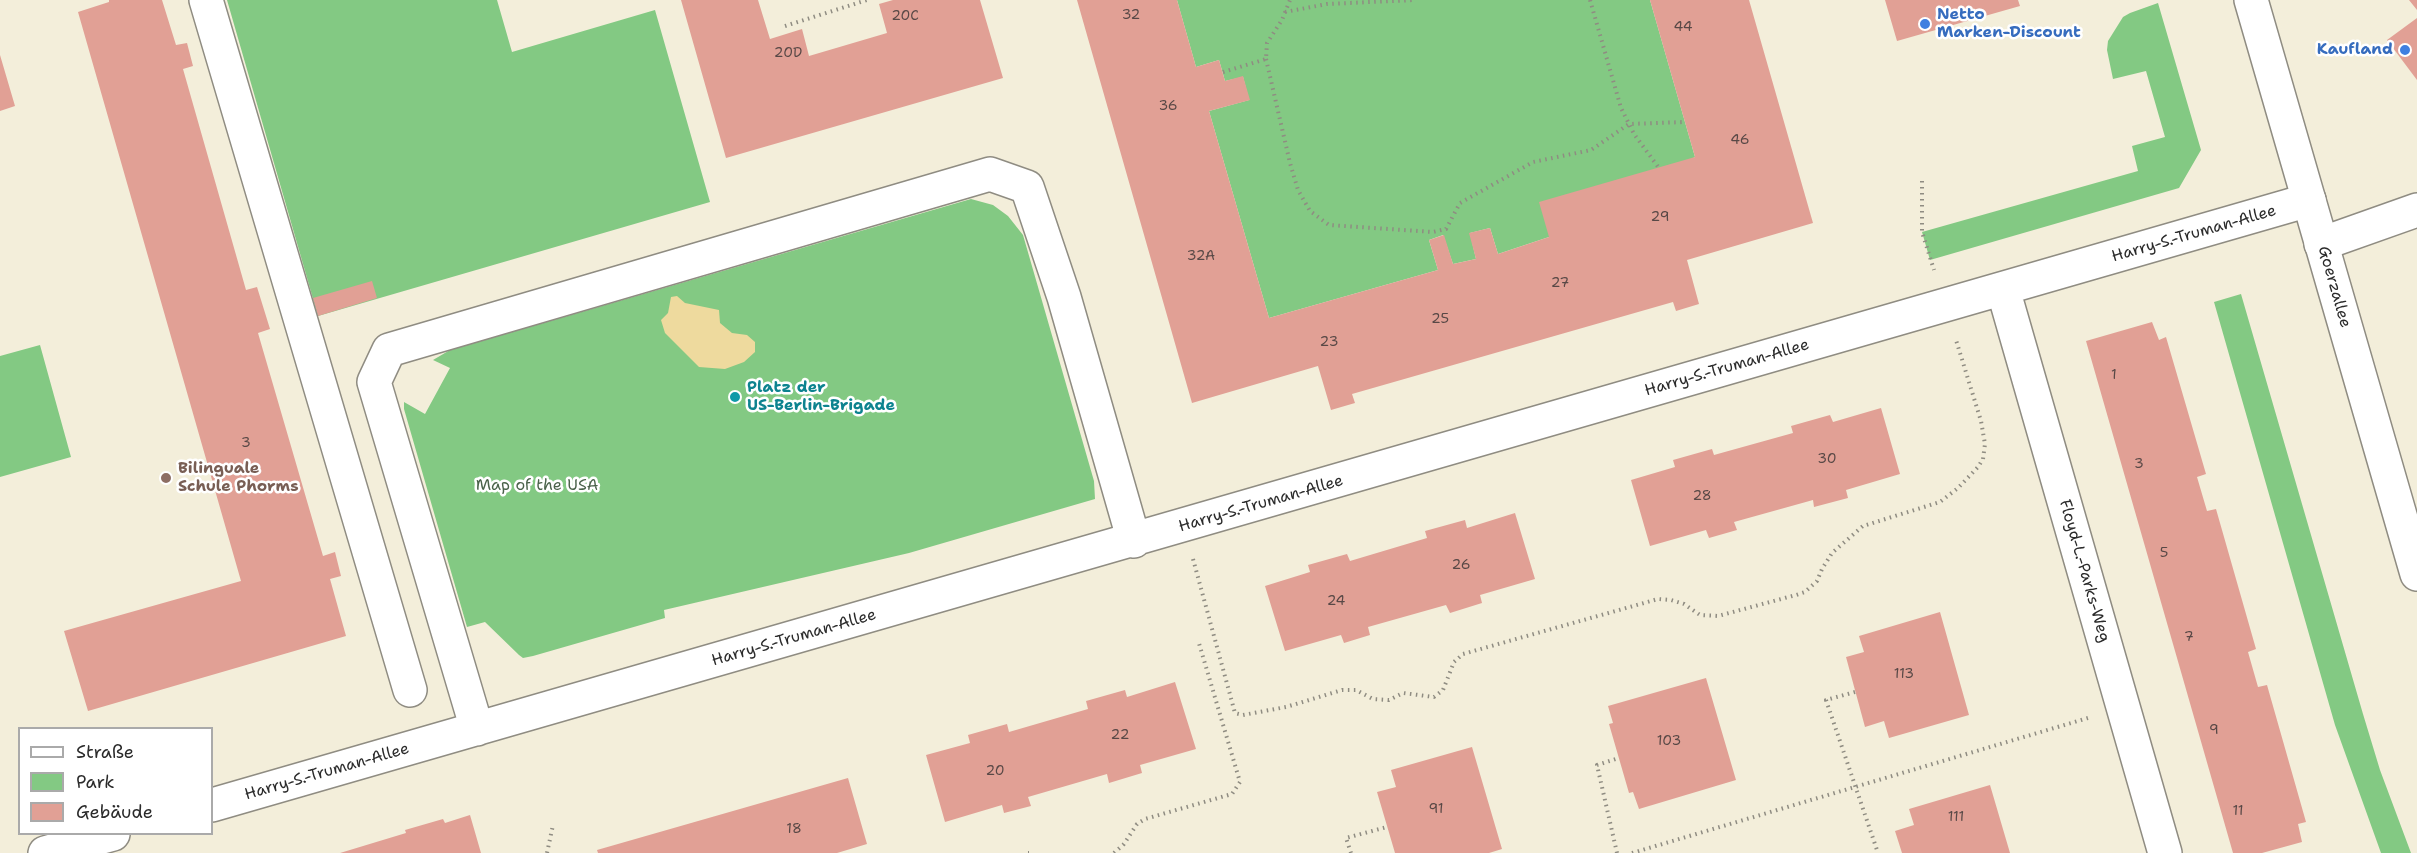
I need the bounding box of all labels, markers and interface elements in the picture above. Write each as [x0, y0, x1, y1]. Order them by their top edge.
place label: Netto Marken-Discount [1937, 5, 2081, 43]
house number: 32 [1122, 7, 1140, 23]
house number: 20C [891, 8, 919, 24]
marker: Netto Marken-Discount [1918, 17, 1932, 31]
house number: 44 [1673, 19, 1693, 35]
place label: Kaufland [2317, 40, 2393, 60]
marker: Kaufland [2398, 43, 2412, 57]
house number: 20D [774, 45, 802, 61]
house number: 36 [1158, 98, 1178, 114]
house number: 46 [1730, 132, 1750, 148]
street label: Harry-S.-Truman-Allee [2110, 201, 2278, 267]
house number: 29 [1651, 209, 1669, 225]
street label: Goerzallee [2313, 244, 2355, 330]
house number: 32A [1187, 248, 1215, 264]
house number: 27 [1551, 275, 1569, 291]
house number: 25 [1431, 311, 1449, 327]
house number: 23 [1320, 334, 1338, 350]
street label: Harry-S.-Truman-Allee [1643, 335, 1811, 401]
house number: 1 [2111, 367, 2117, 383]
place label: Platz der US-Berlin-Brigade [747, 378, 895, 416]
marker: Platz der US-Berlin-Brigade [728, 390, 742, 404]
house number: 3 [241, 435, 251, 451]
house number: 30 [1817, 451, 1837, 467]
house number: 3 [2134, 456, 2144, 472]
place label: Bilinguale Schule Phorms [178, 459, 299, 497]
marker: Bilinguale Schule Phorms [159, 471, 173, 485]
street label: Harry-S.-Truman-Allee [1177, 471, 1345, 537]
park label: Map of the USA [476, 476, 598, 496]
house number: 28 [1692, 488, 1712, 504]
street label: Floyd-L.-Parks-Weg [2054, 497, 2114, 645]
house number: 5 [2160, 545, 2168, 561]
house number: 26 [1452, 557, 1470, 573]
house number: 24 [1327, 593, 1345, 609]
street label: Harry-S.-Truman-Allee [710, 605, 878, 671]
house number: 7 [2184, 629, 2194, 645]
house number: 113 [1894, 666, 1914, 682]
house number: 9 [2209, 722, 2219, 738]
legend [18, 727, 213, 835]
house number: 22 [1111, 727, 1129, 743]
house number: 103 [1657, 733, 1681, 749]
street label: Harry-S.-Truman-Allee [243, 739, 411, 805]
text: Straße [76, 740, 134, 764]
house number: 20 [985, 763, 1005, 779]
text: Park [76, 770, 115, 794]
text: Gebäude [76, 800, 153, 824]
house number: 91 [1428, 801, 1444, 817]
house number: 11 [2232, 803, 2244, 819]
house number: 111 [1948, 809, 1964, 825]
house number: 18 [786, 821, 802, 837]

